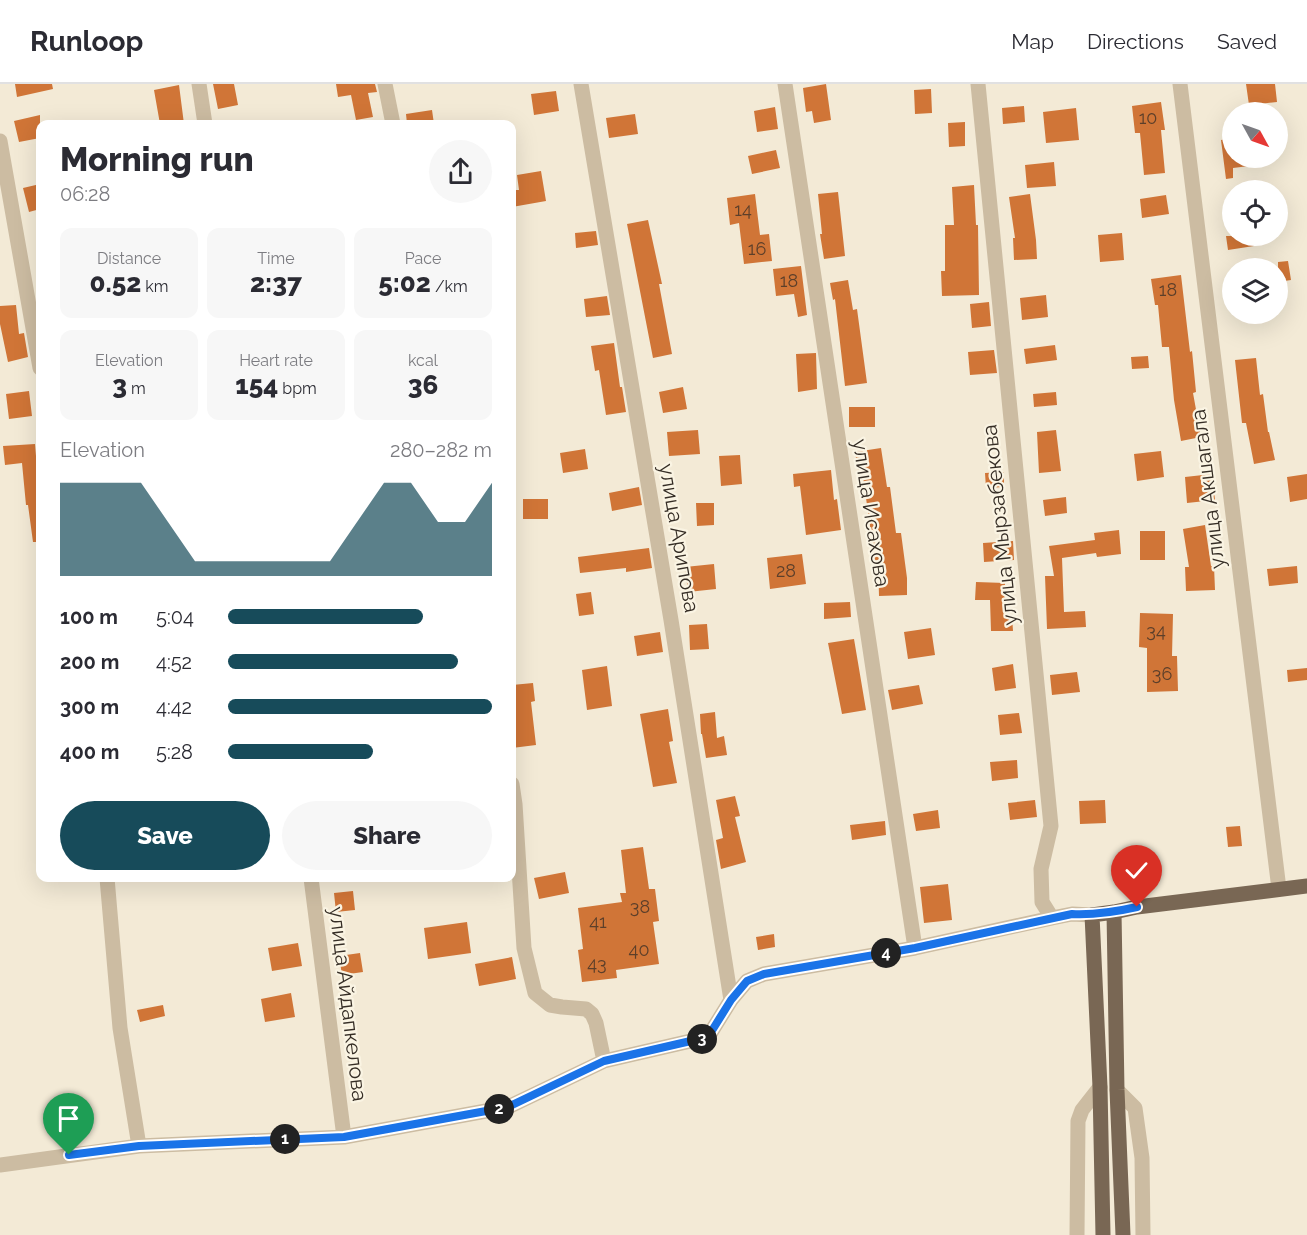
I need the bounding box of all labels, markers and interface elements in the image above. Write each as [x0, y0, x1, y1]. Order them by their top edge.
text: Runloop [30, 25, 143, 58]
text: Map [1011, 29, 1054, 54]
text: Directions [1087, 29, 1184, 54]
text: Saved [1217, 29, 1277, 54]
north arrow [1222, 102, 1288, 168]
map controls [1222, 102, 1288, 324]
house number: 10 [1139, 107, 1157, 128]
text: Morning run [60, 140, 254, 179]
button: share [429, 140, 492, 203]
button: locate [1222, 180, 1288, 246]
text: 06:28 [60, 182, 110, 206]
house number: 14 [734, 199, 752, 220]
house number: 16 [748, 238, 766, 259]
text: Distance [97, 249, 161, 268]
text: Time [257, 249, 295, 268]
text: Pace [405, 249, 441, 268]
button: layers [1222, 258, 1288, 324]
text: 0.52 [89, 268, 141, 298]
text: 2:37 [250, 268, 302, 298]
text: 5:02 [378, 268, 431, 298]
house number: 18 [780, 270, 798, 291]
text: km [141, 277, 169, 296]
text: /km [431, 277, 468, 296]
house number: 18 [1159, 279, 1177, 300]
text: Elevation [95, 351, 163, 370]
text: Heart rate [239, 351, 313, 370]
text: kcal [408, 351, 438, 370]
text: 3 [112, 370, 127, 400]
text: 154 [235, 370, 278, 400]
text: 36 [408, 370, 438, 400]
text: m [127, 379, 146, 398]
text: bpm [278, 379, 317, 398]
street label: улица Акшагала [1185, 408, 1230, 570]
street label: улица Мырзабекова [977, 423, 1022, 627]
street label: улица Исахова [847, 437, 896, 589]
text: Elevation [60, 438, 145, 462]
text: 280–282 m [390, 438, 492, 462]
street label: улица Арипова [654, 461, 705, 614]
house number: 28 [776, 560, 796, 581]
text: 100 m [60, 605, 118, 629]
text: 5:04 [156, 605, 194, 629]
house number: 34 [1146, 620, 1166, 641]
text: 200 m [60, 650, 119, 674]
text: 4:52 [156, 650, 192, 674]
house number: 36 [1152, 663, 1172, 684]
text: 300 m [60, 695, 119, 719]
text: 4:42 [156, 695, 192, 719]
text: 400 m [60, 740, 119, 764]
text: 5:28 [156, 740, 193, 764]
button: Save [60, 801, 270, 870]
button: Share [282, 801, 492, 870]
pin [1111, 845, 1162, 907]
icon: check [1120, 854, 1153, 887]
house number: 38 [630, 896, 650, 917]
street label: улица Айдапкелова [324, 905, 373, 1103]
house number: 41 [589, 911, 607, 932]
pin: 4 [871, 938, 901, 968]
house number: 40 [629, 939, 649, 960]
text: 4 [881, 943, 891, 962]
house number: 43 [587, 953, 607, 974]
pin: 3 [687, 1024, 717, 1054]
text: 3 [698, 1029, 706, 1048]
pin [43, 1093, 94, 1155]
pin: 2 [484, 1094, 514, 1124]
text: 2 [494, 1099, 504, 1118]
icon: arrive [52, 1102, 85, 1135]
pin: 1 [270, 1124, 300, 1154]
text: 1 [281, 1129, 289, 1148]

